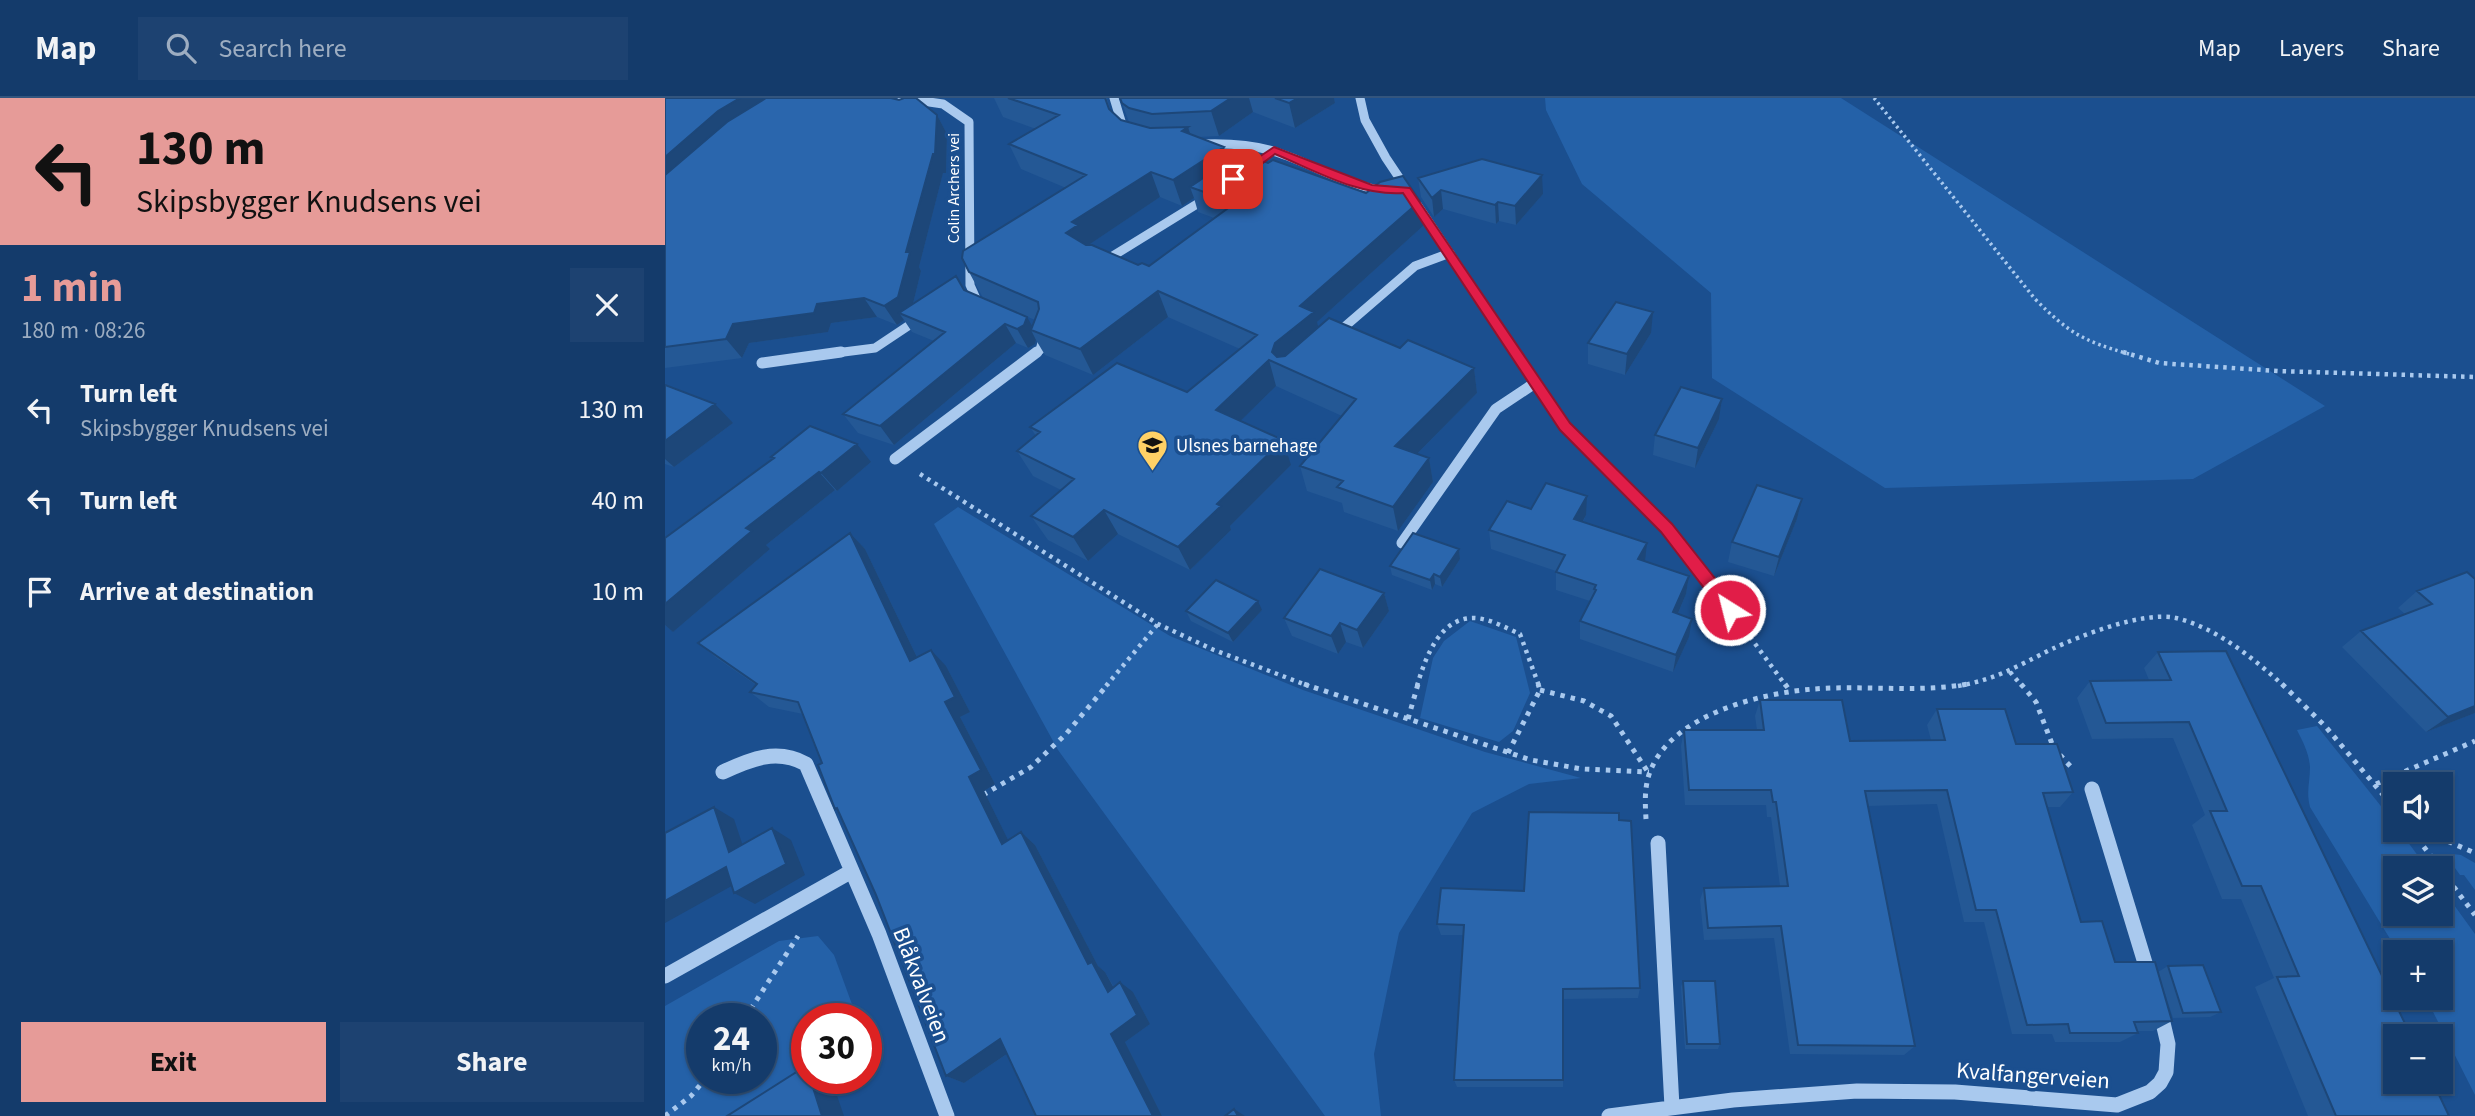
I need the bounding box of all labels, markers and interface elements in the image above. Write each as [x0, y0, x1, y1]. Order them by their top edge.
search box [138, 17, 628, 80]
text: Map [35, 25, 96, 72]
icon: search [162, 29, 200, 67]
text: Search here [218, 30, 347, 67]
text: Map [2198, 31, 2241, 66]
text: Layers [2279, 31, 2344, 66]
text: Share [2382, 31, 2440, 66]
text: 130 m [136, 114, 265, 184]
icon: left [21, 126, 112, 217]
street label: Colin Archers vei [943, 133, 965, 243]
pin [1203, 149, 1263, 209]
icon: arrive [1214, 160, 1252, 198]
text: Skipsbygger Knudsens vei [136, 179, 482, 225]
text: 1 min [21, 258, 123, 318]
button: close [570, 268, 644, 342]
text: 180 m · 08:26 [21, 314, 145, 347]
text: Turn left [80, 375, 177, 412]
icon: left [21, 391, 59, 429]
text: 130 m [578, 391, 644, 428]
text: Skipsbygger Knudsens vei [80, 412, 329, 445]
school or university icon: Ulsnes barnehage [1136, 428, 1170, 472]
place label: Ulsnes barnehage [1176, 433, 1318, 460]
icon: left [21, 482, 59, 520]
text: Turn left [80, 482, 177, 519]
text: 40 m [591, 482, 644, 519]
icon: arrive [21, 573, 59, 611]
text: Arrive at destination [80, 573, 314, 610]
text: 10 m [591, 573, 644, 610]
position arrow [1693, 573, 1767, 647]
map controls [2383, 772, 2453, 1094]
button: sound [2383, 772, 2453, 842]
button: layers [2383, 856, 2453, 926]
street label: Blåkvalveien [884, 922, 959, 1048]
button: + [2383, 940, 2453, 1010]
speed limit sign: 30 [791, 1003, 882, 1094]
text: 24 [713, 1014, 750, 1064]
button: Exit [21, 1022, 326, 1102]
button: Share [340, 1022, 644, 1102]
button: − [2383, 1024, 2453, 1094]
text: km/h [712, 1053, 751, 1078]
street label: Kvalfangerveien [1955, 1054, 2111, 1097]

